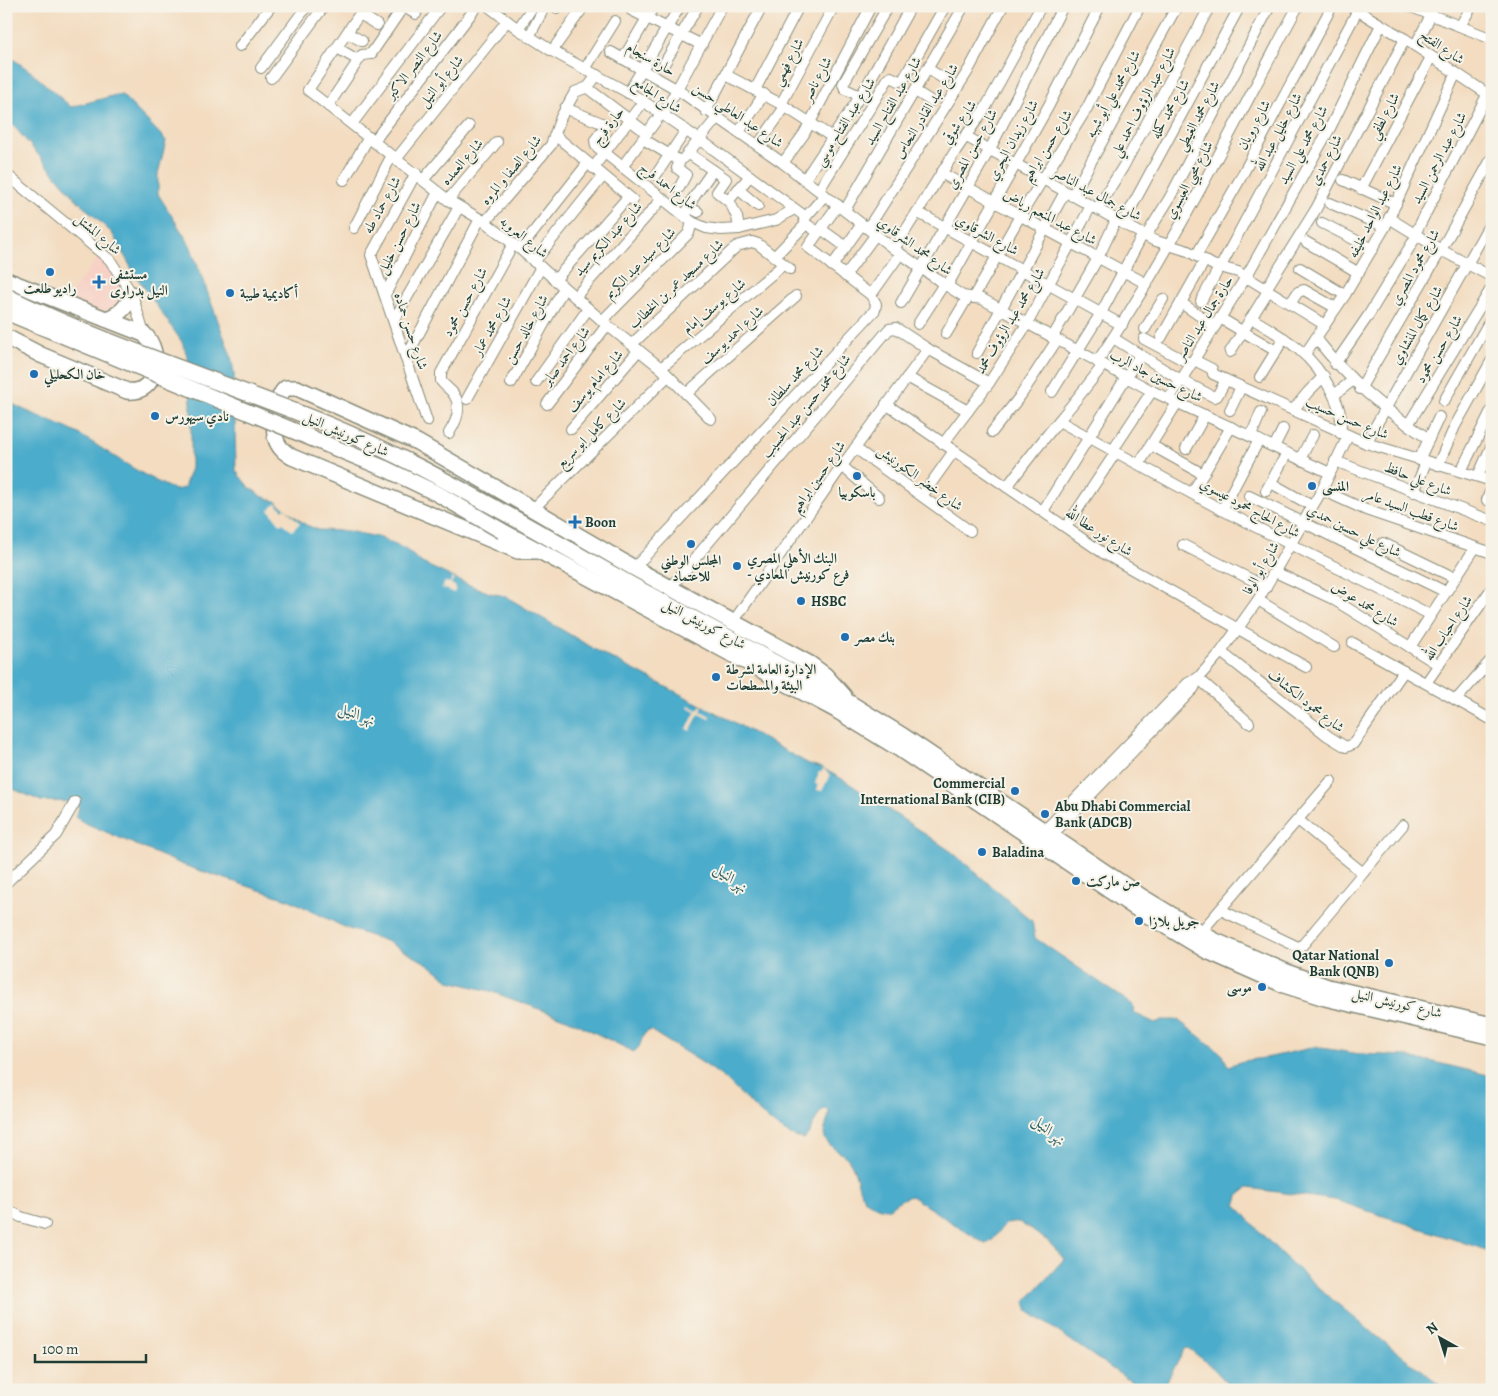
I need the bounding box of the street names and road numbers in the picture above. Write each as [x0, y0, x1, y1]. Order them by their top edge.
street label: شارع الفتح [1414, 25, 1468, 71]
street label: شارع النصر الاكبر [380, 27, 449, 106]
street label: شارع فهمي [768, 35, 811, 91]
street label: حارة سنجام [622, 37, 679, 83]
street label: شارع عبد الرؤوف احمد علي [1106, 44, 1183, 162]
street label: شارع محمد علي أبو شهبه [1080, 46, 1148, 143]
street label: شارع أبو النيل [413, 50, 469, 112]
street label: شارع ناصر [796, 53, 838, 107]
street label: شارع عبد الفتاح السيد [860, 53, 929, 150]
street label: شارع عبد القادر النحاس [889, 60, 965, 163]
street label: شارع الجامع [627, 72, 685, 121]
street label: شارع عبد الفتاح موسي [810, 74, 883, 172]
street label: شارع محمد كحله [1146, 76, 1196, 143]
street label: شارع عبد العاطي حسن [687, 78, 787, 155]
street label: شارع محمد الغيطي [1172, 78, 1227, 156]
street label: شارع خليل عبد الله [1248, 88, 1308, 176]
street label: شارع لطفي [1364, 89, 1408, 144]
street label: شارع شوقي [937, 96, 983, 149]
street label: شارع زيدان البحري [983, 96, 1045, 185]
street label: شارع رويان [1233, 97, 1277, 154]
street label: شارع محمد علي السيد [1273, 102, 1335, 189]
street label: حارة فرج [587, 103, 631, 151]
street label: شارع حسن المصري [942, 105, 1004, 194]
street label: شارع حسن ابراهيم [1017, 106, 1080, 188]
street label: شارع عبد الرحمن السيد [1407, 109, 1473, 208]
street label: شارع الصفا و المروه [476, 131, 547, 210]
street label: شارع حمدي [1305, 131, 1349, 190]
street label: شارع العمده [436, 135, 489, 191]
street label: شارع محيي العيسوي [1160, 138, 1220, 224]
street label: شارع احمد فرج [634, 158, 701, 217]
street label: شارع عبد الواحد خليفه [1343, 161, 1409, 262]
street label: شارع جمال عبد الناصر [1046, 162, 1145, 227]
street label: شارع حماد طه [358, 173, 407, 238]
street label: شارع عبد المنعم رياض [998, 184, 1100, 253]
street label: شارع حسن خليل [373, 198, 427, 279]
street label: شارع عبد الكريم سيد [569, 198, 649, 282]
street label: شارع المشتل [70, 209, 125, 261]
street label: شارع الشرقاوي [951, 210, 1022, 262]
street label: شارع العروبه [495, 212, 552, 264]
street label: شارع محمد الشرقاوي [872, 212, 957, 281]
street label: شارع سيد عبد الكريم [600, 223, 682, 305]
street label: شارع محمود المصري [1386, 226, 1446, 309]
street label: شارع مسجد عمر بن الخطاب [624, 235, 729, 335]
street label: شارع حسن محمود [438, 264, 494, 341]
street label: شارع محمد عبد الرؤوف محمد [971, 264, 1051, 379]
street label: حارة جمال عبد الناصر [1169, 272, 1238, 366]
street label: شارع يوسف إمام [678, 274, 752, 340]
street label: شارع كمال المنشاوي [1387, 282, 1449, 369]
street label: شارع حسن حماده [388, 290, 432, 373]
street label: شارع خالد حسن [499, 291, 555, 368]
street label: شارع محمد عمار [467, 293, 518, 362]
street label: شارع احمد يوسف [696, 301, 769, 370]
street label: شارع حسن محمود [1411, 311, 1469, 388]
street label: شارع احمد صابر [536, 323, 596, 392]
street label: شارع محمد سلطان [762, 342, 829, 412]
street label: شارع حسين جاد الرب [1105, 345, 1206, 409]
street label: شارع امام يوسف [562, 346, 630, 418]
street label: شارع محمد حسن عبد الحسيب [757, 350, 857, 463]
street label: شارع حسن حسيب [1302, 392, 1391, 446]
street label: شارع كامل ابو سريع [552, 394, 633, 475]
street label: شارع كورنيش النيل [299, 407, 392, 463]
street label: شارع حسين ابراهيم [786, 437, 853, 519]
street label: شارع خضر الكورنيش [872, 440, 967, 517]
street label: شارع علي حافظ [1380, 457, 1455, 503]
street label: شارع الحاج محمود عيسوي [1195, 474, 1303, 545]
street label: شارع قطب السيد عامر [1360, 484, 1461, 538]
street label: شارع علي حسين حمدي [1302, 500, 1404, 565]
street label: شارع نور عطا الله [1061, 501, 1137, 563]
street label: شارع أبو الوفا [1237, 537, 1286, 599]
street label: شارع محمد عوض [1327, 577, 1402, 633]
street label: شارع احباب الله [1417, 590, 1479, 666]
street label: شارع كورنيش النيل [658, 594, 749, 656]
street label: شارع محمود الكشاف [1262, 665, 1348, 739]
street label: شارع كورنيش النيل [1350, 983, 1444, 1025]

